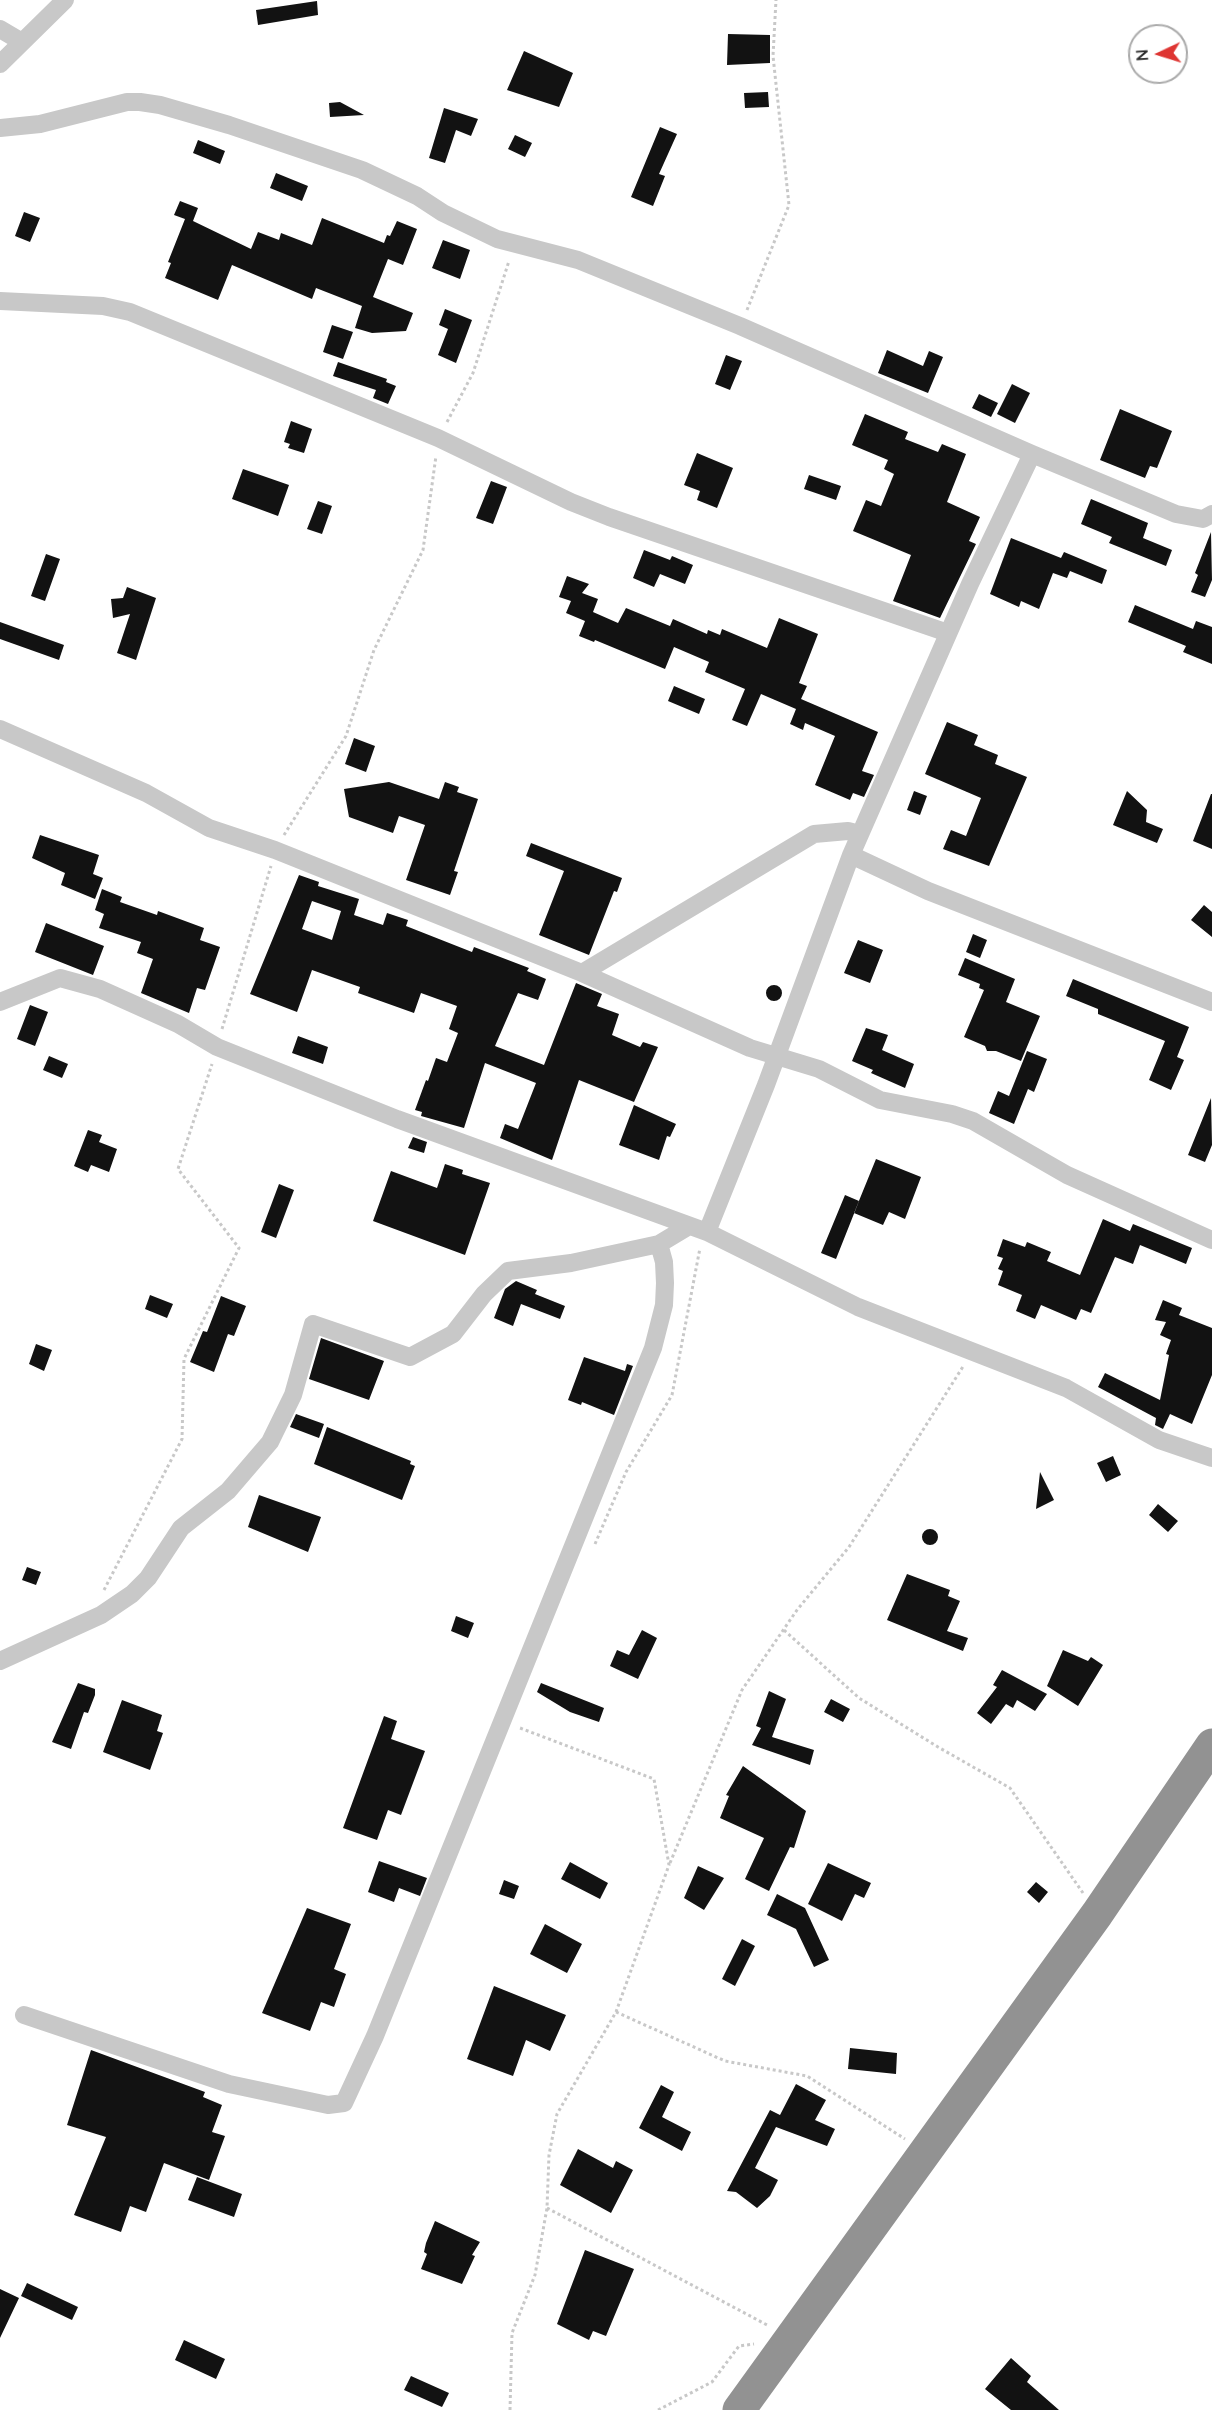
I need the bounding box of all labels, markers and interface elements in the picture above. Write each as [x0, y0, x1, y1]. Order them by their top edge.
north arrow [1128, 24, 1188, 84]
text: N [1132, 49, 1152, 62]

